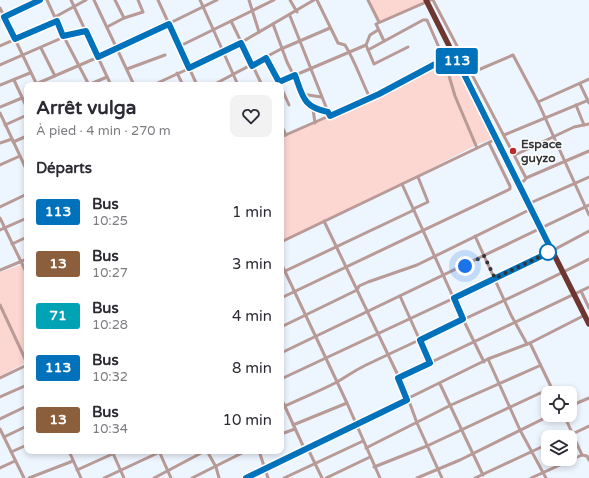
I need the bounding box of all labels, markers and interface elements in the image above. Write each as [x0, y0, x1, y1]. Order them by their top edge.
line badge: 113 [434, 48, 480, 74]
text: 113 [444, 52, 470, 69]
button: heart [230, 95, 272, 137]
text: Arrêt vulga [36, 97, 136, 119]
text: À pied · 4 min · 270 m [36, 123, 171, 139]
place label: Espace guyzo [521, 137, 562, 166]
marker: Espace guyzo [508, 146, 518, 156]
text: Départs [36, 159, 92, 177]
text: Bus [92, 195, 119, 213]
text: 113 [45, 203, 71, 220]
text: 1 min [232, 203, 272, 221]
text: 10:25 [92, 213, 128, 229]
unlabelled marker [539, 243, 557, 261]
text: Bus [92, 247, 119, 265]
text: 13 [49, 255, 67, 272]
text: 3 min [232, 255, 272, 273]
your location [455, 256, 475, 276]
text: 10:27 [92, 265, 128, 281]
text: Bus [92, 299, 119, 317]
text: 71 [49, 307, 67, 324]
text: 4 min [232, 307, 272, 325]
text: 10:28 [92, 317, 128, 333]
text: Bus [92, 351, 119, 369]
text: 113 [45, 359, 71, 376]
text: 8 min [232, 359, 272, 377]
text: 10:32 [92, 369, 128, 385]
map controls [541, 386, 577, 466]
button: locate [541, 386, 577, 422]
text: Bus [92, 403, 119, 421]
text: 13 [49, 411, 67, 428]
text: 10 min [223, 411, 272, 429]
text: 10:34 [92, 421, 128, 437]
button: layers [541, 430, 577, 466]

